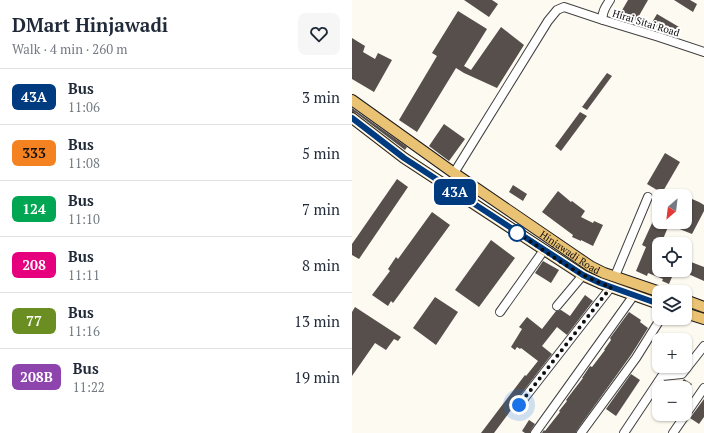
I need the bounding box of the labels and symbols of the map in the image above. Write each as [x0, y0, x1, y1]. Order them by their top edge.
street label: Hirai Sitai Road [611, 7, 682, 40]
line badge: 43A [432, 179, 478, 205]
north arrow [652, 189, 692, 229]
unlabelled marker [508, 224, 526, 242]
street label: Hinjawadi Road [538, 227, 603, 277]
your location [509, 395, 529, 415]

